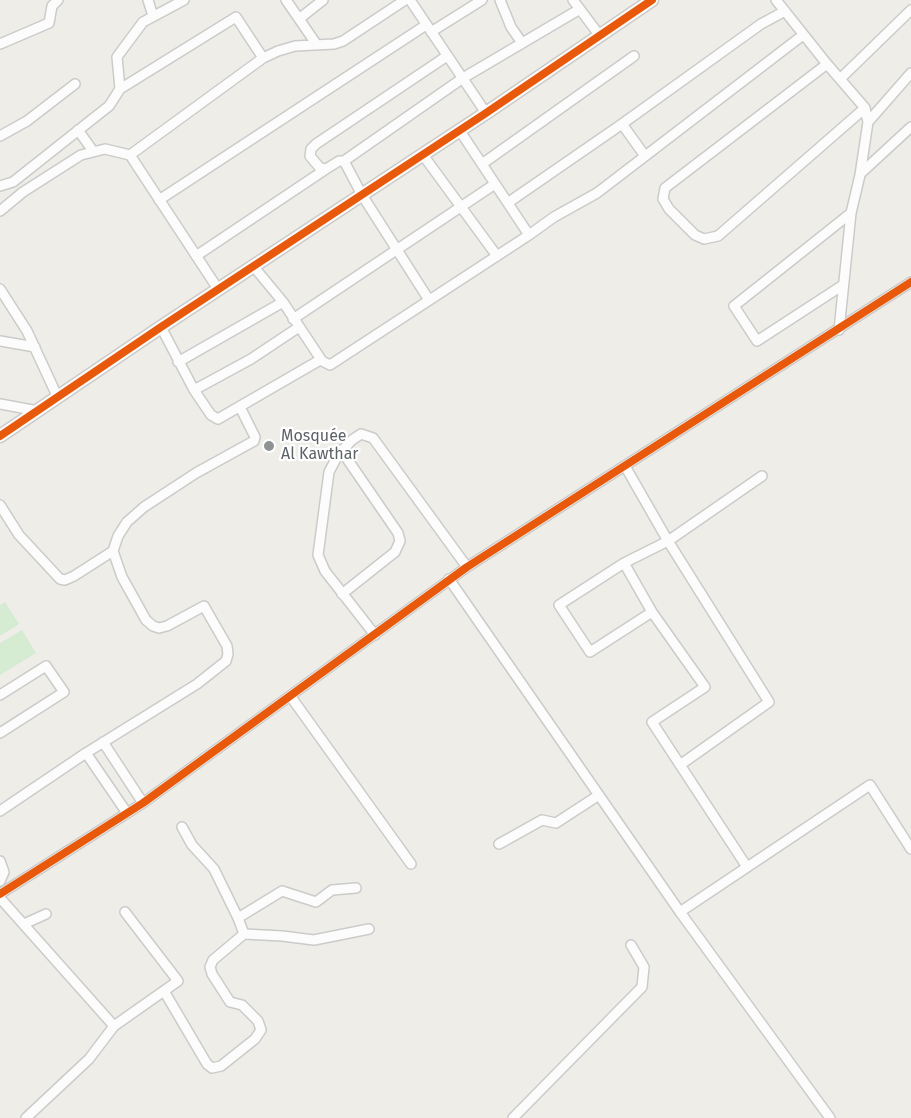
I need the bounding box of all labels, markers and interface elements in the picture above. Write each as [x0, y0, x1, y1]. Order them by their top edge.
place label: Mosquée Al Kawthar [281, 427, 359, 465]
marker: Mosquée Al Kawthar [262, 439, 276, 453]

